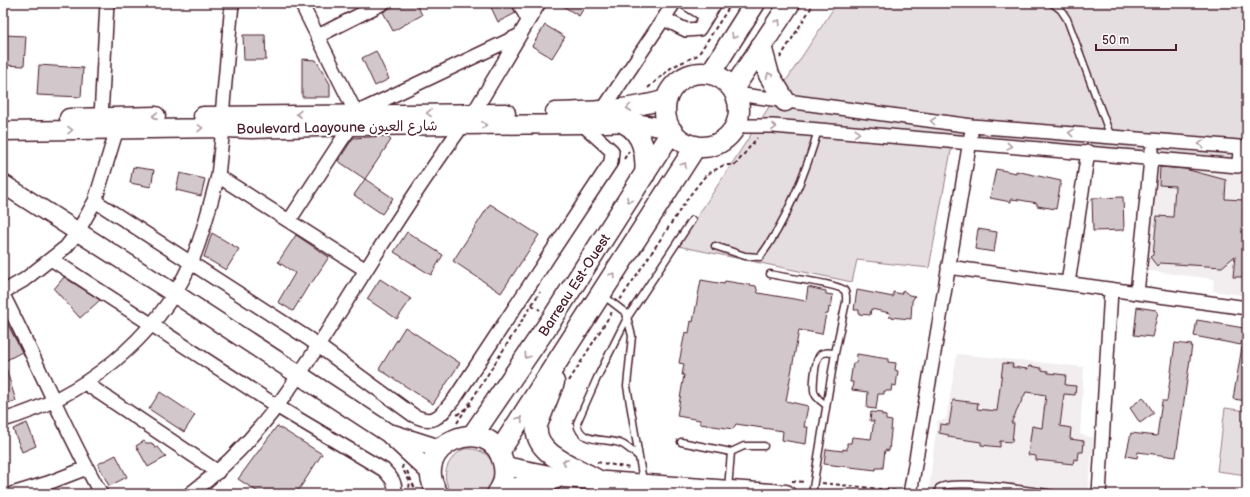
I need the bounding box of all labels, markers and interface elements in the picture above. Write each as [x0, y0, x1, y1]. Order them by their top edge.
one-way arrow [773, 19, 780, 26]
scale bar [1096, 26, 1176, 52]
one-way arrow [731, 32, 738, 39]
text: 50 m [1102, 33, 1129, 48]
one-way arrow [766, 72, 774, 79]
one-way arrow [626, 103, 632, 112]
one-way arrow [426, 109, 432, 117]
one-way arrow [296, 110, 302, 118]
one-way arrow [152, 112, 158, 120]
one-way arrow [930, 116, 936, 125]
street label: Boulevard Laayoune شارع العيون [236, 117, 438, 139]
one-way arrow [481, 121, 487, 129]
one-way arrow [771, 122, 777, 131]
one-way arrow [197, 124, 203, 132]
one-way arrow [67, 126, 73, 134]
one-way arrow [854, 129, 860, 138]
one-way arrow [1068, 129, 1074, 138]
one-way arrow [1198, 139, 1204, 148]
one-way arrow [1006, 141, 1012, 150]
one-way arrow [679, 162, 686, 169]
one-way arrow [626, 196, 634, 203]
street label: Barreau Est-Ouest [535, 230, 614, 340]
one-way arrow [608, 272, 616, 279]
one-way arrow [525, 351, 532, 358]
one-way arrow [515, 416, 523, 423]
one-way arrow [562, 460, 570, 467]

